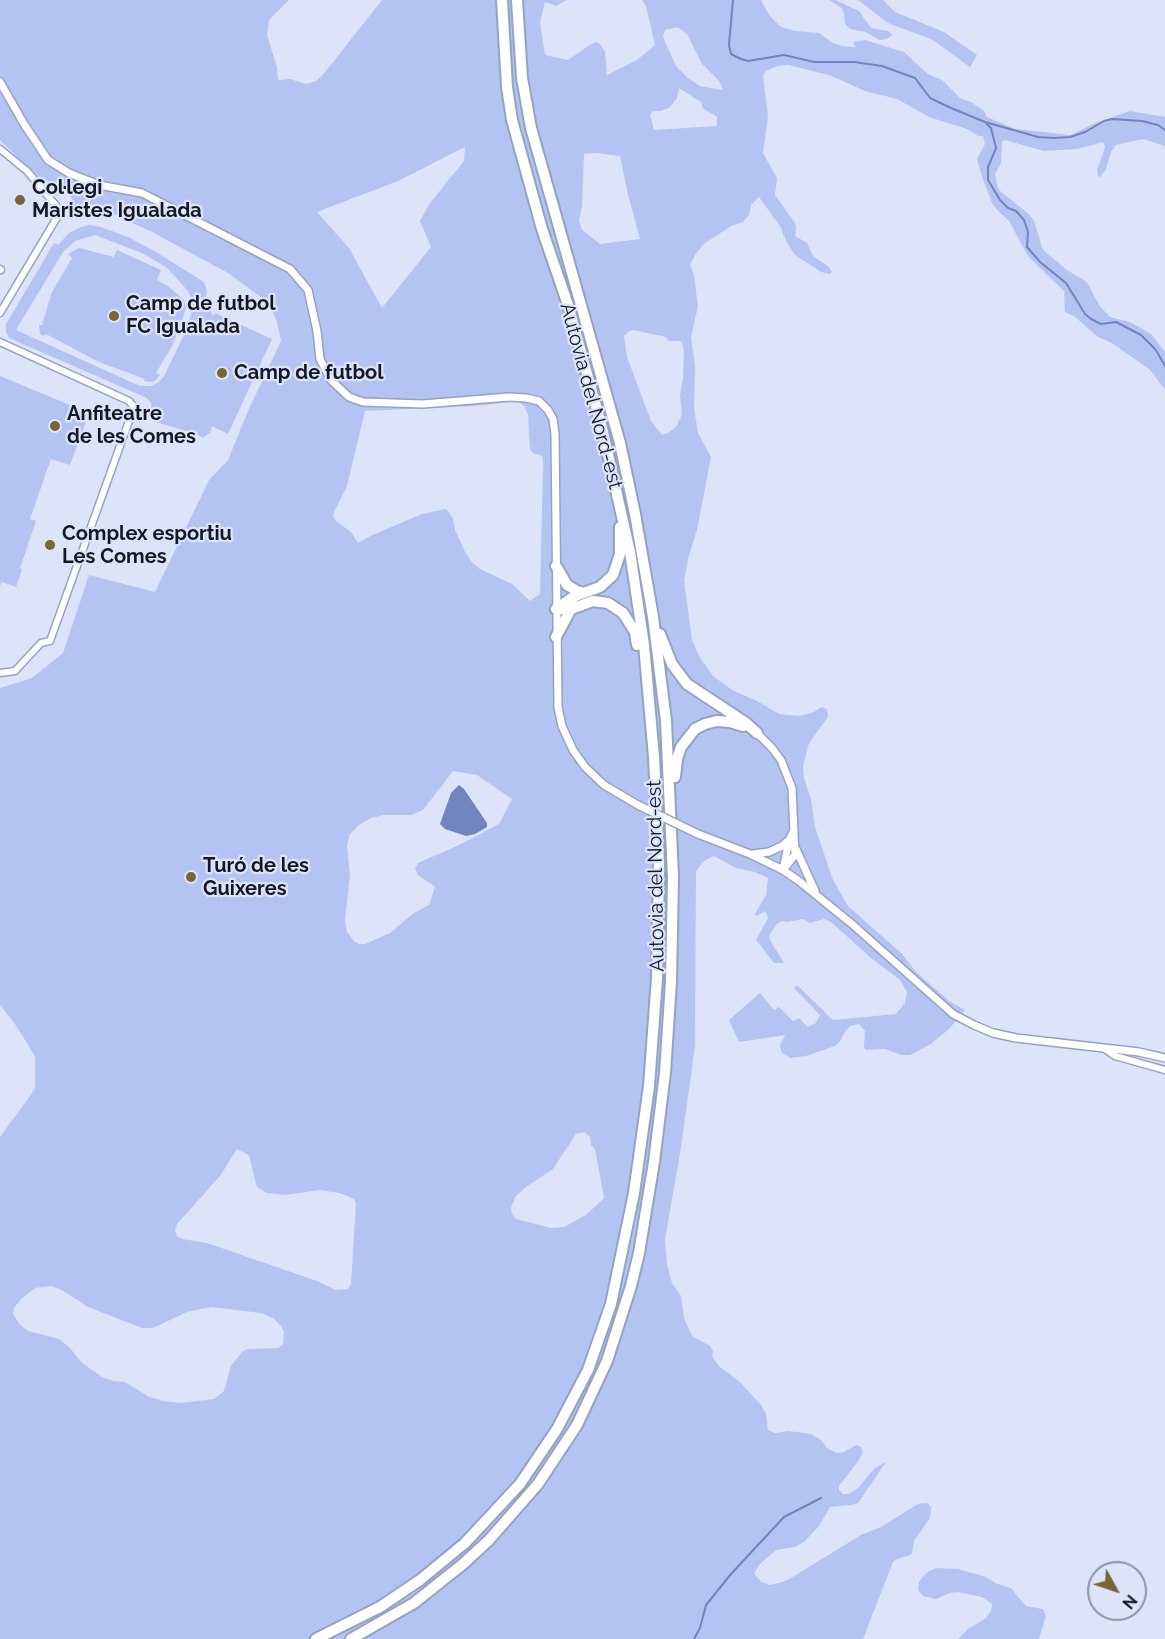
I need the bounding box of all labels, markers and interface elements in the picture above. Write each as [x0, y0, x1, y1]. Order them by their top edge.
place label: Col·legi Maristes Igualada [32, 176, 202, 223]
marker: Col·legi Maristes Igualada [13, 193, 27, 207]
place label: Camp de futbol FC Igualada [126, 292, 276, 339]
street label: Autovia del Nord-est [555, 300, 627, 492]
marker: Camp de futbol FC Igualada [107, 309, 121, 323]
place label: Camp de futbol [234, 361, 384, 385]
marker: Camp de futbol [215, 366, 229, 380]
place label: Anfiteatre de les Comes [67, 402, 196, 449]
marker: Anfiteatre de les Comes [48, 419, 62, 433]
place label: Complex esportiu Les Comes [62, 522, 232, 569]
marker: Complex esportiu Les Comes [43, 538, 57, 552]
street label: Autovia del Nord-est [642, 780, 670, 972]
place label: Turó de les Guixeres [203, 854, 309, 901]
marker: Turó de les Guixeres [184, 870, 198, 884]
north arrow [1087, 1561, 1147, 1621]
text: N [1118, 1591, 1141, 1612]

